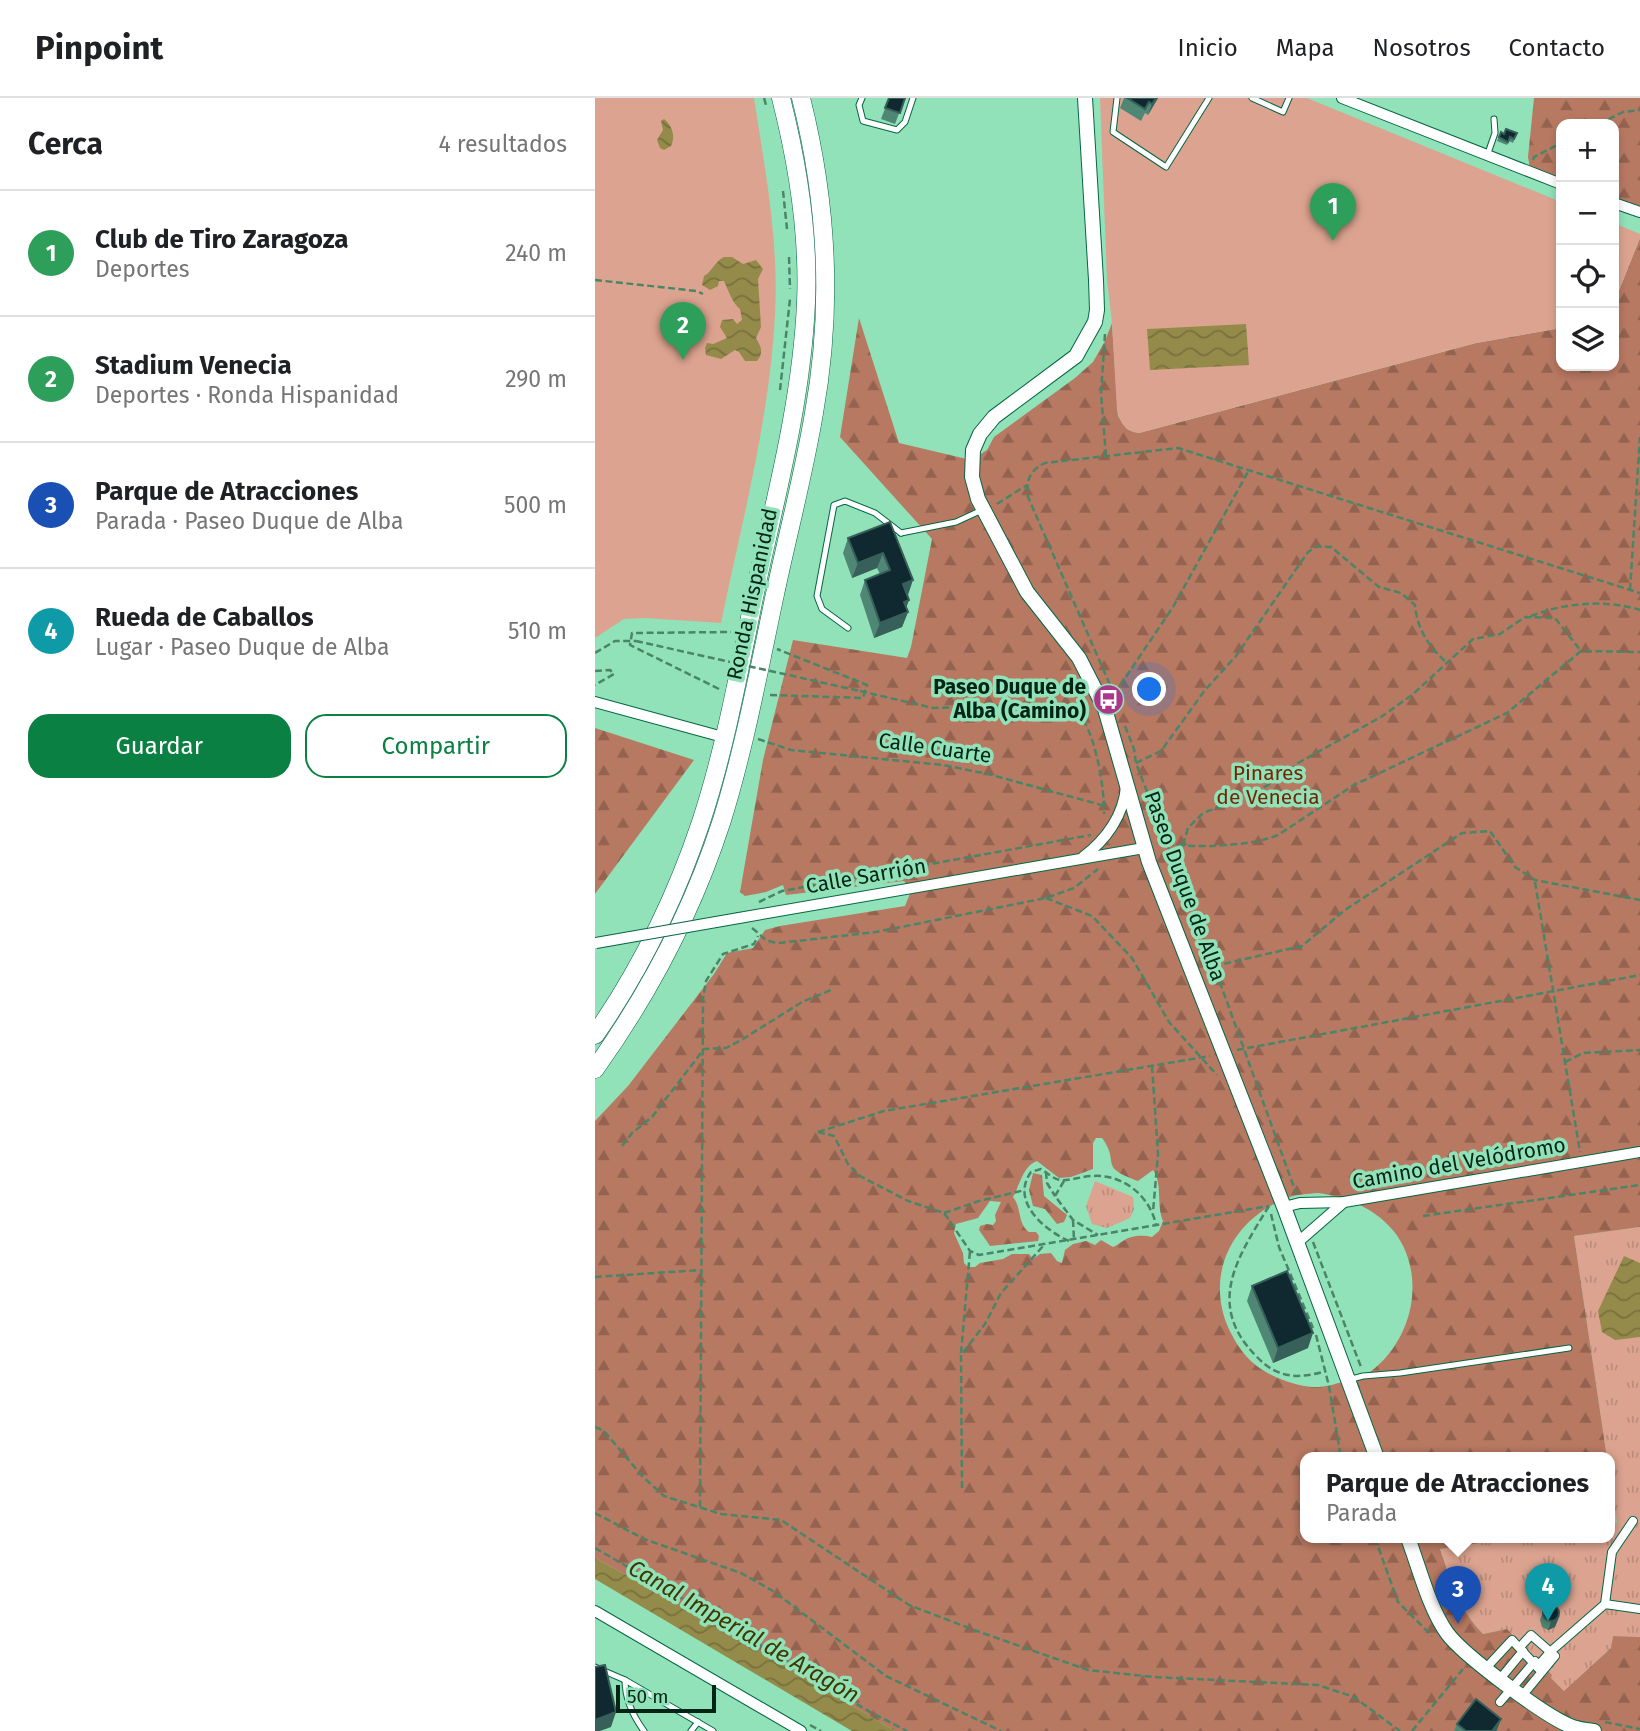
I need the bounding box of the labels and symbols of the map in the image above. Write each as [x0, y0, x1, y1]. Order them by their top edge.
pin: 1 [1310, 183, 1356, 241]
pin: 2 [660, 302, 706, 360]
street label: Ronda Hispanidad [721, 506, 783, 682]
your location [1132, 672, 1166, 706]
place label: Paseo Duque de Alba (Camino) [933, 674, 1086, 724]
bus stop icon: Paseo Duque de Alba (Camino) [1092, 682, 1126, 716]
street label: Calle Cuarte [877, 727, 993, 769]
park label: Pinares de Venecia [1216, 760, 1320, 810]
street label: Paseo Duque de Alba [1139, 787, 1231, 985]
street label: Calle Sarrión [804, 853, 928, 899]
street label: Camino del Velódromo [1350, 1131, 1568, 1195]
water label: Canal Imperial de Aragón [623, 1553, 865, 1709]
pin: 4 [1525, 1563, 1571, 1621]
pin: 3 [1435, 1566, 1481, 1624]
scale bar [616, 1682, 716, 1714]

